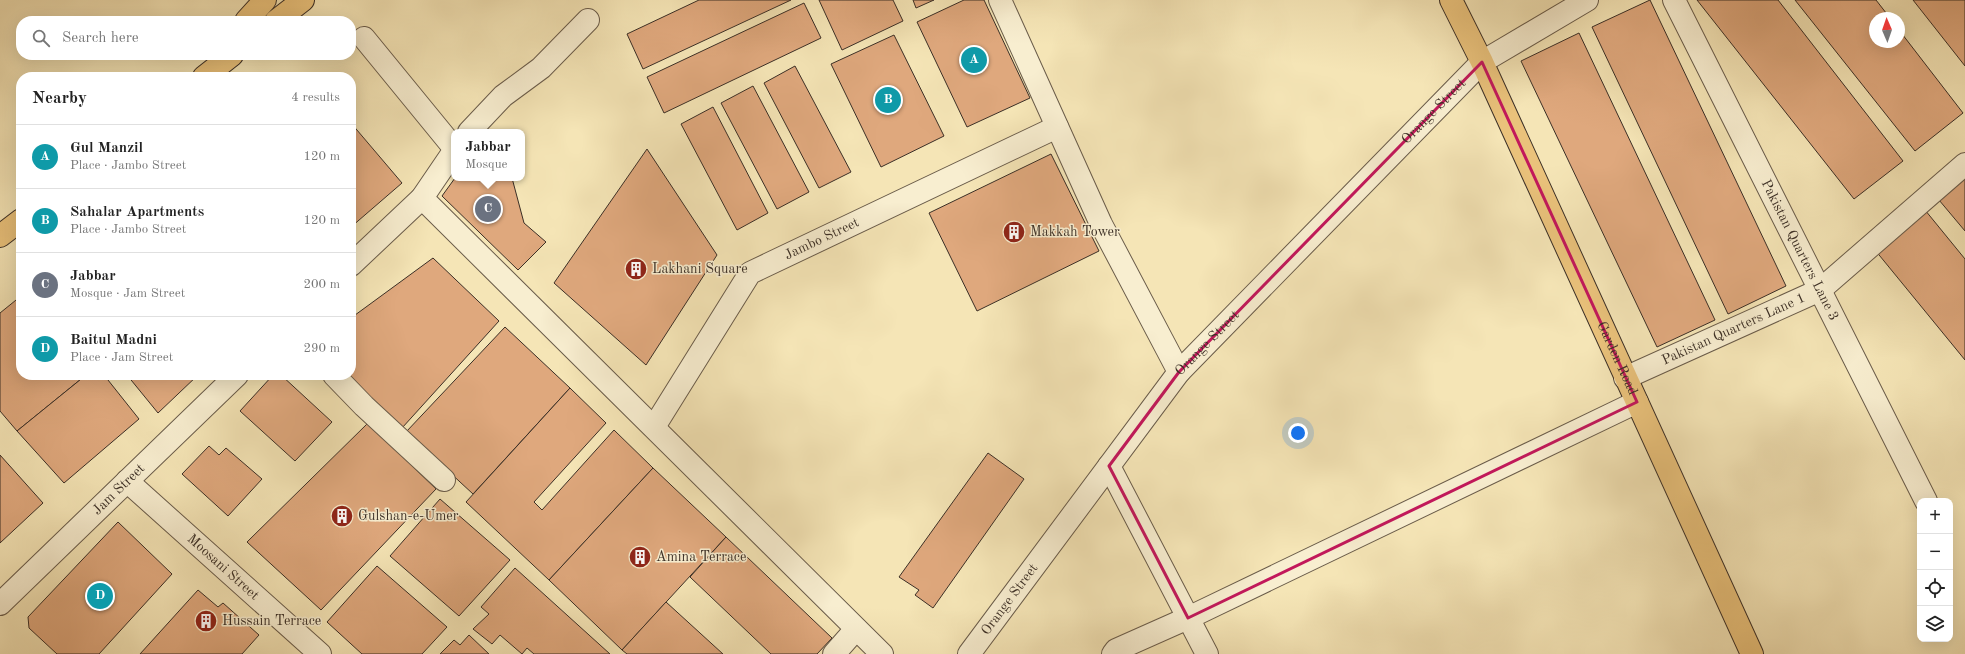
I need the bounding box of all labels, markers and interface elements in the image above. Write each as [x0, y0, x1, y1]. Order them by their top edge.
north arrow [1869, 12, 1905, 48]
search box [16, 16, 356, 60]
icon: search [30, 27, 52, 49]
text: Search here [62, 31, 139, 46]
pin: A [961, 45, 987, 75]
street label: Orange Street [1399, 76, 1469, 147]
pin: B [875, 85, 901, 115]
text: Nearby [32, 90, 87, 107]
text: 4 results [291, 91, 340, 104]
popup [451, 129, 525, 181]
text: Jabbar [465, 140, 511, 155]
text: Gul Manzil [70, 141, 143, 156]
text: A [40, 150, 50, 163]
text: 120 m [303, 150, 340, 163]
text: Mosque [465, 158, 508, 171]
text: Place · Jambo Street [70, 159, 186, 172]
street label: Pakistan Quarters Lane 3 [1759, 177, 1841, 323]
pin: C [475, 194, 501, 224]
text: Sahalar Apartments [70, 205, 204, 220]
text: B [40, 214, 50, 227]
text: 120 m [303, 214, 340, 227]
street label: Jambo Street [782, 215, 861, 263]
building icon: Makkah Tower [1001, 219, 1027, 245]
text: Place · Jambo Street [70, 223, 186, 236]
place label: Makkah Tower [1030, 225, 1120, 239]
building icon: Lakhani Square [623, 256, 649, 282]
place label: Lakhani Square [652, 262, 748, 276]
text: Jabbar [70, 269, 116, 284]
text: C [41, 278, 49, 291]
text: 200 m [303, 278, 340, 291]
text: Mosque · Jam Street [70, 287, 185, 300]
street label: Pakistan Quarters Lane 1 [1660, 291, 1807, 367]
street label: Orange Street [1172, 308, 1242, 378]
street label: Garden Road [1594, 319, 1640, 397]
text: Baitul Madni [70, 333, 157, 348]
text: D [40, 342, 50, 355]
text: 290 m [303, 342, 340, 355]
text: Place · Jam Street [70, 351, 173, 364]
your location [1288, 423, 1308, 443]
street label: Jam Street [90, 461, 148, 518]
map controls [1917, 498, 1953, 642]
button: + [1917, 498, 1953, 534]
building icon: Gulshan-e-Umer [329, 503, 355, 529]
place label: Gulshan-e-Umer [358, 509, 459, 523]
street label: Moosani Street [184, 532, 262, 603]
button: − [1917, 534, 1953, 570]
building icon: Amina Terrace [627, 544, 653, 570]
place label: Amina Terrace [656, 550, 746, 564]
street label: Orange Street [979, 561, 1041, 638]
button: locate [1917, 570, 1953, 606]
pin: D [87, 581, 113, 611]
button: layers [1917, 606, 1953, 642]
building icon: Hussain Terrace [193, 608, 219, 634]
place label: Hussain Terrace [222, 614, 321, 628]

